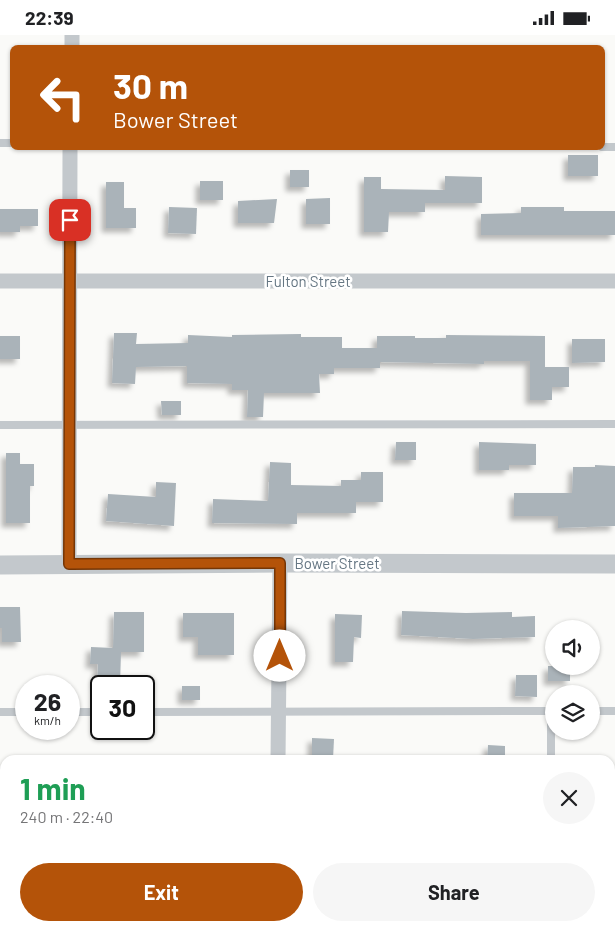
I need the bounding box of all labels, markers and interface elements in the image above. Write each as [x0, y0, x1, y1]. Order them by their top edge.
text: 22:39 [25, 6, 74, 29]
text: 30 m [113, 64, 188, 106]
icon: left [30, 65, 95, 130]
text: Bower Street [113, 106, 238, 132]
pin [49, 199, 91, 241]
icon: arrive [56, 206, 84, 234]
street label: Fulton Street [265, 272, 351, 290]
street label: Bower Street [294, 554, 380, 572]
map controls [545, 620, 600, 740]
button: sound [545, 620, 600, 675]
position arrow [253, 629, 305, 681]
speed limit sign: 30 [90, 675, 155, 740]
button: layers [545, 685, 600, 740]
text: 26 [34, 686, 61, 716]
text: km/h [34, 713, 61, 727]
text: 1 min [20, 770, 86, 806]
button: close [543, 772, 595, 824]
text: 240 m · 22:40 [20, 807, 113, 826]
button: Exit [20, 863, 303, 921]
button: Share [313, 863, 595, 921]

